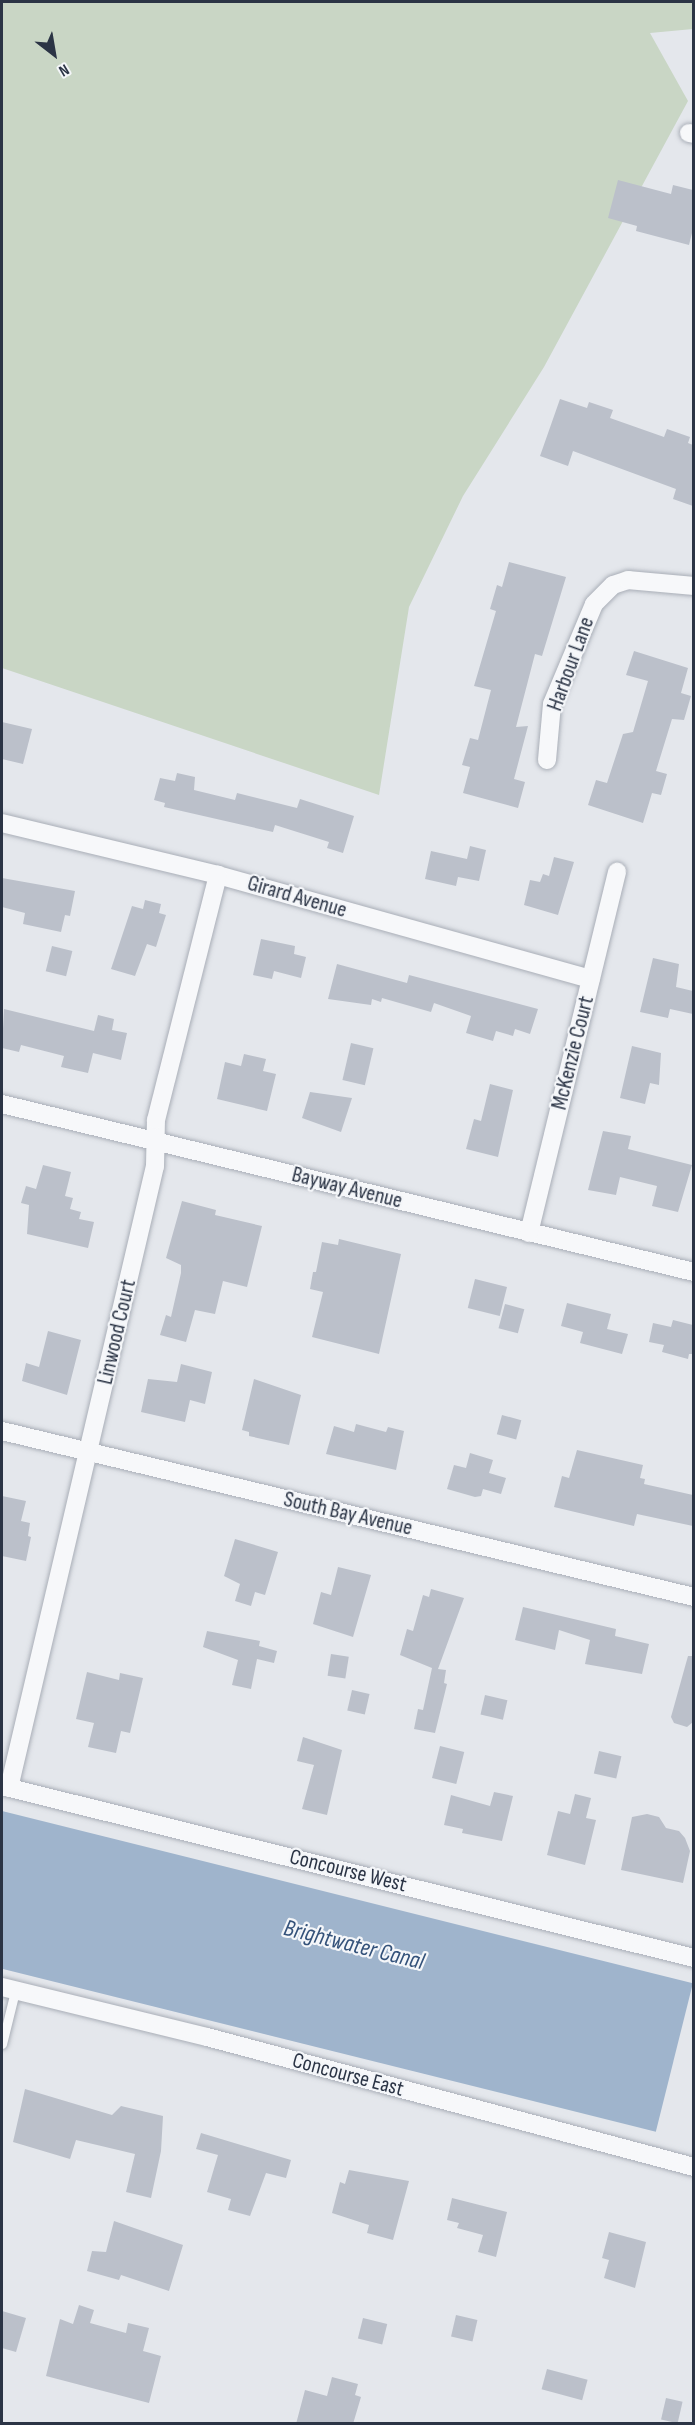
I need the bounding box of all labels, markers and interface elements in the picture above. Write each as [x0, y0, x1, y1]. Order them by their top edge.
north arrow [24, 24, 84, 84]
text: N [55, 60, 72, 80]
street label: Harbour Lane [542, 613, 600, 715]
street label: Girard Avenue [244, 870, 350, 924]
street label: McKenzie Court [546, 993, 600, 1113]
street label: Bayway Avenue [289, 1162, 405, 1214]
street label: Linwood Court [92, 1277, 142, 1387]
street label: South Bay Avenue [281, 1486, 415, 1542]
street label: Concourse West [287, 1844, 409, 1898]
water label: Brightwater Canal [281, 1914, 427, 1976]
street label: Concourse East [289, 2047, 407, 2103]

